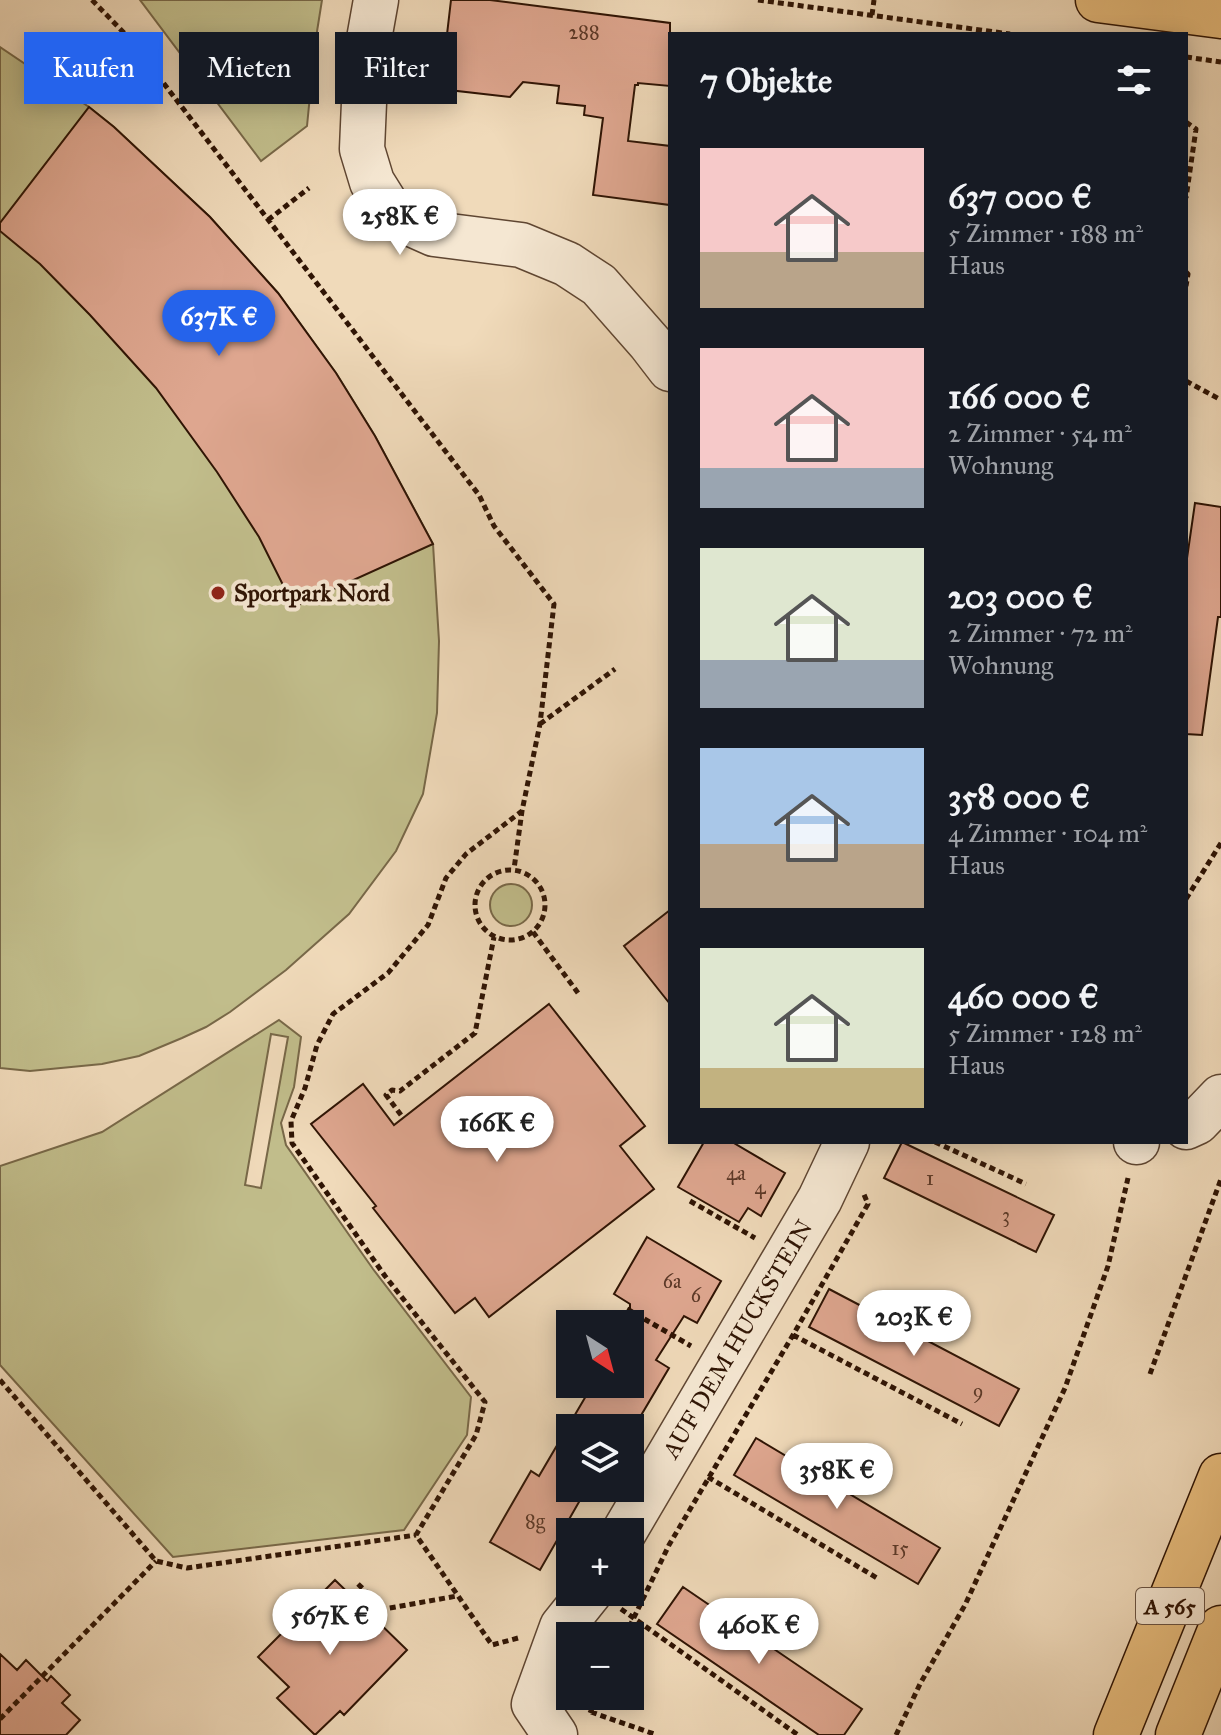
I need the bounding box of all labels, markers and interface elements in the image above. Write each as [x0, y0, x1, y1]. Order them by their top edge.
house number: 288 [568, 20, 600, 44]
chip: Kaufen [24, 32, 163, 104]
chip: Mieten [179, 32, 319, 104]
chip: Filter [335, 32, 457, 104]
icon: filters [1112, 58, 1156, 102]
text: 7 Objekte [700, 60, 832, 101]
text: 637 000 € [948, 176, 1092, 217]
icon: home [764, 180, 860, 276]
pin: 258K € [335, 189, 465, 257]
text: 258K € [361, 199, 439, 231]
text: 5 Zimmer · 188 m² [948, 217, 1143, 249]
text: Haus [948, 249, 1005, 281]
pin: 637K € [154, 290, 284, 358]
text: 637K € [180, 300, 258, 332]
text: 166 000 € [948, 376, 1091, 417]
icon: home [764, 380, 860, 476]
text: 2 Zimmer · 54 m² [948, 417, 1132, 449]
text: Wohnung [948, 449, 1053, 481]
text: 203 000 € [948, 576, 1093, 617]
place label: Sportpark Nord [234, 578, 391, 608]
icon: home [764, 580, 860, 676]
marker: Sportpark Nord [209, 584, 227, 602]
text: 2 Zimmer · 72 m² [948, 617, 1133, 649]
text: Wohnung [948, 649, 1053, 681]
text: 358 000 € [948, 776, 1090, 817]
icon: home [764, 780, 860, 876]
text: 4 Zimmer · 104 m² [948, 817, 1147, 849]
text: Haus [948, 849, 1005, 881]
text: 460 000 € [948, 976, 1099, 1017]
icon: home [764, 980, 860, 1076]
text: 5 Zimmer · 128 m² [948, 1017, 1142, 1049]
text: Haus [948, 1049, 1005, 1081]
pin: 166K € [432, 1096, 562, 1164]
text: 166K € [459, 1106, 535, 1138]
house number: 4a [726, 1161, 746, 1185]
house number: 1 [926, 1166, 934, 1190]
house number: 4 [754, 1175, 766, 1199]
house number: 3 [1002, 1203, 1010, 1227]
street label: AUF DEM HUCKSTEIN [655, 1214, 819, 1465]
house number: 6a [663, 1269, 682, 1293]
house number: 6 [691, 1283, 702, 1307]
pin: 203K € [849, 1290, 979, 1358]
text: 203K € [875, 1300, 953, 1332]
north arrow [556, 1310, 644, 1398]
map controls [556, 1310, 644, 1710]
house number: 9 [973, 1379, 983, 1403]
button: layers [556, 1414, 644, 1502]
pin: 358K € [772, 1443, 902, 1511]
text: 358K € [799, 1453, 875, 1485]
house number: 8g [525, 1509, 546, 1534]
button: + [556, 1518, 644, 1606]
house number: 15 [891, 1536, 909, 1560]
road number: A 565 [1136, 1588, 1204, 1624]
pin: 567K € [265, 1589, 395, 1657]
pin: 460K € [694, 1598, 824, 1666]
text: 567K € [290, 1599, 370, 1631]
text: 460K € [718, 1608, 800, 1640]
button: − [556, 1622, 644, 1710]

